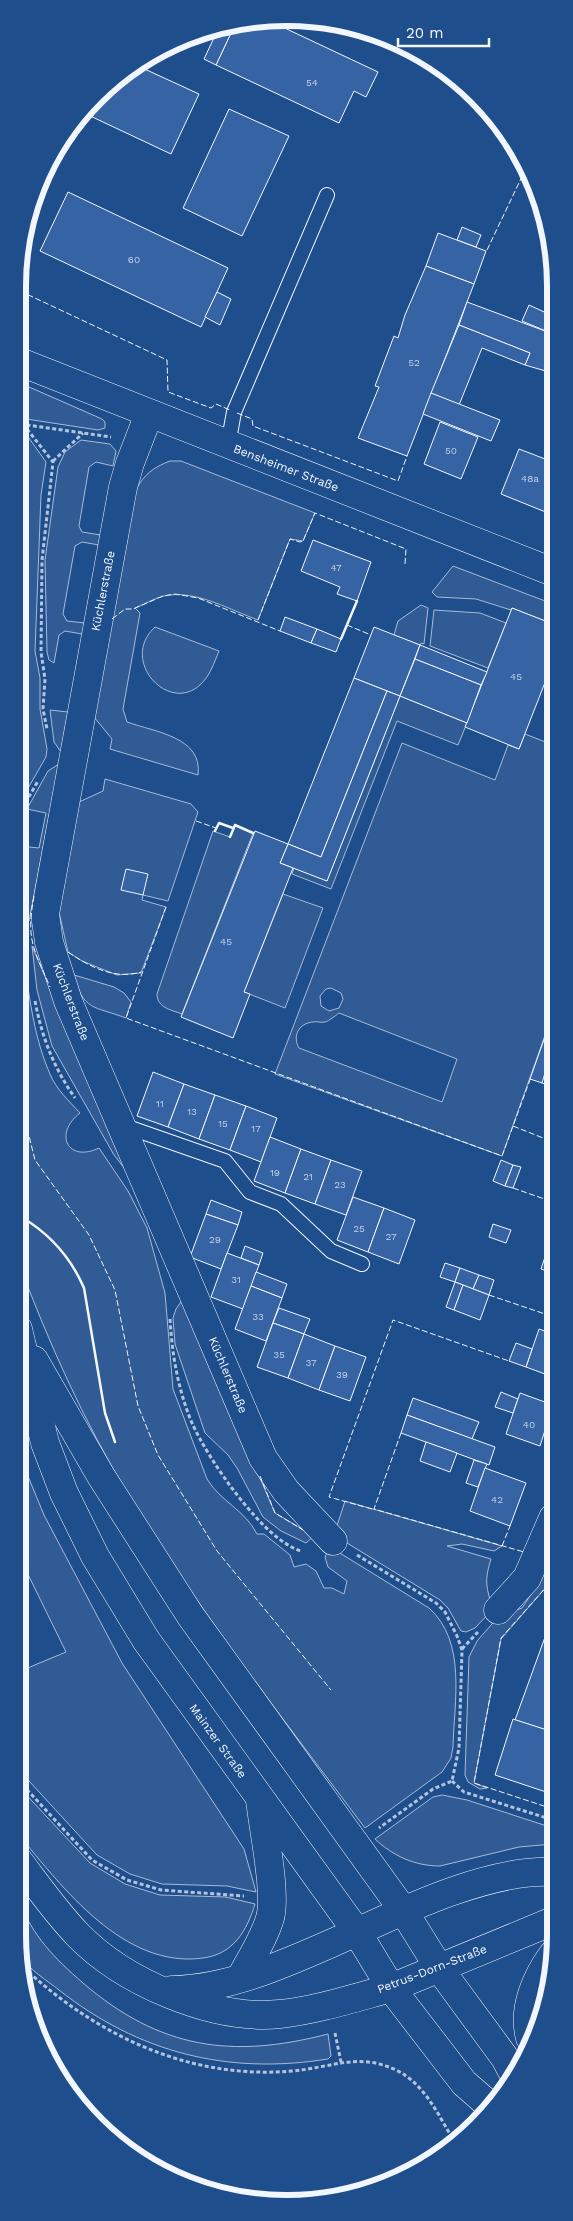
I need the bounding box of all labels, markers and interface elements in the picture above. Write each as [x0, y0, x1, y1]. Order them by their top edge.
scale bar [398, 15, 489, 47]
text: 20 m [406, 24, 444, 42]
house number: 54 [306, 77, 318, 88]
house number: 60 [128, 254, 140, 265]
house number: 52 [408, 357, 420, 368]
street label: Bensheimer Straße [231, 441, 341, 495]
house number: 50 [445, 445, 457, 456]
house number: 48a [521, 473, 539, 484]
street label: Küchlerstraße [88, 550, 118, 632]
house number: 47 [330, 562, 342, 573]
house number: 45 [510, 671, 522, 682]
house number: 45 [220, 936, 232, 947]
street label: Küchlerstraße [50, 961, 92, 1043]
house number: 11 [156, 1098, 164, 1109]
house number: 13 [187, 1106, 197, 1117]
house number: 15 [218, 1118, 228, 1129]
house number: 17 [251, 1123, 261, 1134]
house number: 19 [270, 1167, 280, 1178]
house number: 21 [303, 1171, 313, 1182]
house number: 23 [334, 1179, 346, 1190]
house number: 25 [353, 1223, 365, 1234]
house number: 27 [385, 1231, 397, 1242]
house number: 29 [209, 1234, 221, 1245]
house number: 31 [231, 1274, 241, 1285]
house number: 33 [252, 1311, 264, 1322]
street label: Küchlerstraße [206, 1335, 250, 1415]
house number: 35 [273, 1349, 285, 1360]
house number: 37 [305, 1357, 317, 1368]
house number: 39 [336, 1369, 348, 1380]
house number: 40 [523, 1419, 535, 1430]
house number: 42 [491, 1494, 503, 1505]
street label: Mainzer Straße [186, 1701, 250, 1781]
street label: Petrus-Dorn-Straße [375, 1942, 489, 1996]

